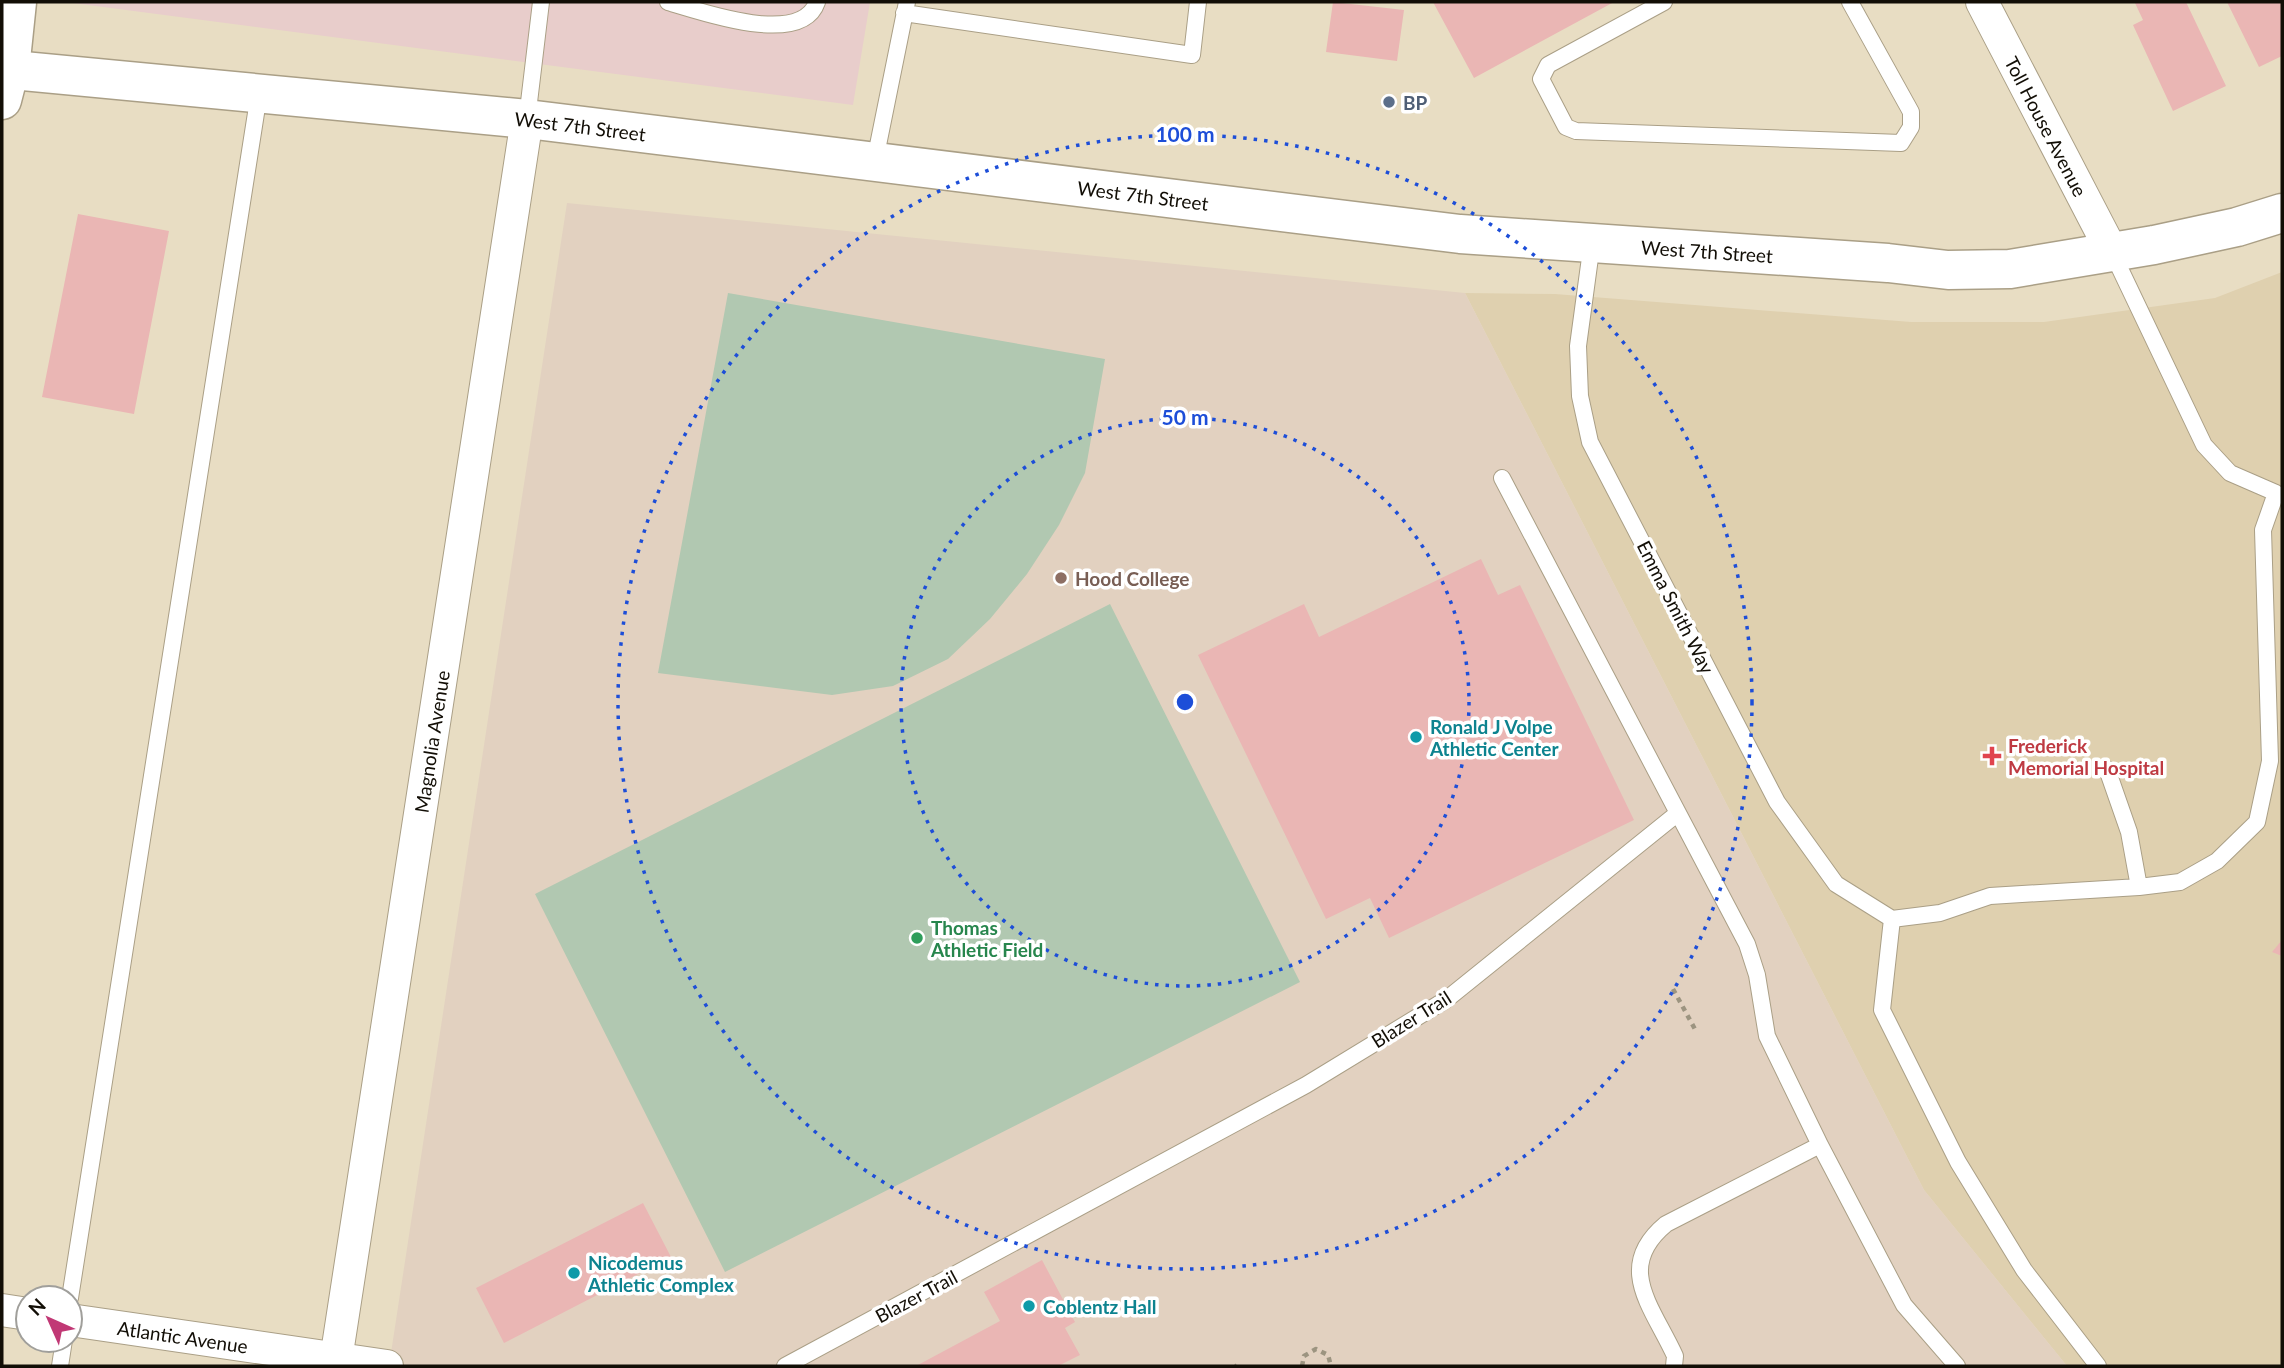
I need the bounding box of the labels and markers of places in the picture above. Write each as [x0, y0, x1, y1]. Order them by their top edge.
place label: BP [1403, 91, 1428, 114]
marker: BP [1381, 94, 1397, 110]
place label: Hood College [1075, 567, 1189, 590]
marker: Hood College [1053, 570, 1069, 586]
centre of rings [1173, 690, 1197, 714]
place label: Ronald J Volpe Athletic Center [1429, 715, 1559, 760]
marker: Ronald J Volpe Athletic Center [1408, 729, 1424, 745]
place label: Frederick Memorial Hospital [2008, 734, 2164, 779]
marker: Frederick Memorial Hospital [1982, 746, 2002, 766]
place label: Thomas Athletic Field [930, 916, 1043, 961]
marker: Thomas Athletic Field [909, 930, 925, 946]
place label: Nicodemus Athletic Complex [587, 1251, 734, 1296]
marker: Nicodemus Athletic Complex [566, 1265, 582, 1281]
place label: Coblentz Hall [1043, 1295, 1156, 1318]
marker: Coblentz Hall [1021, 1298, 1037, 1314]

